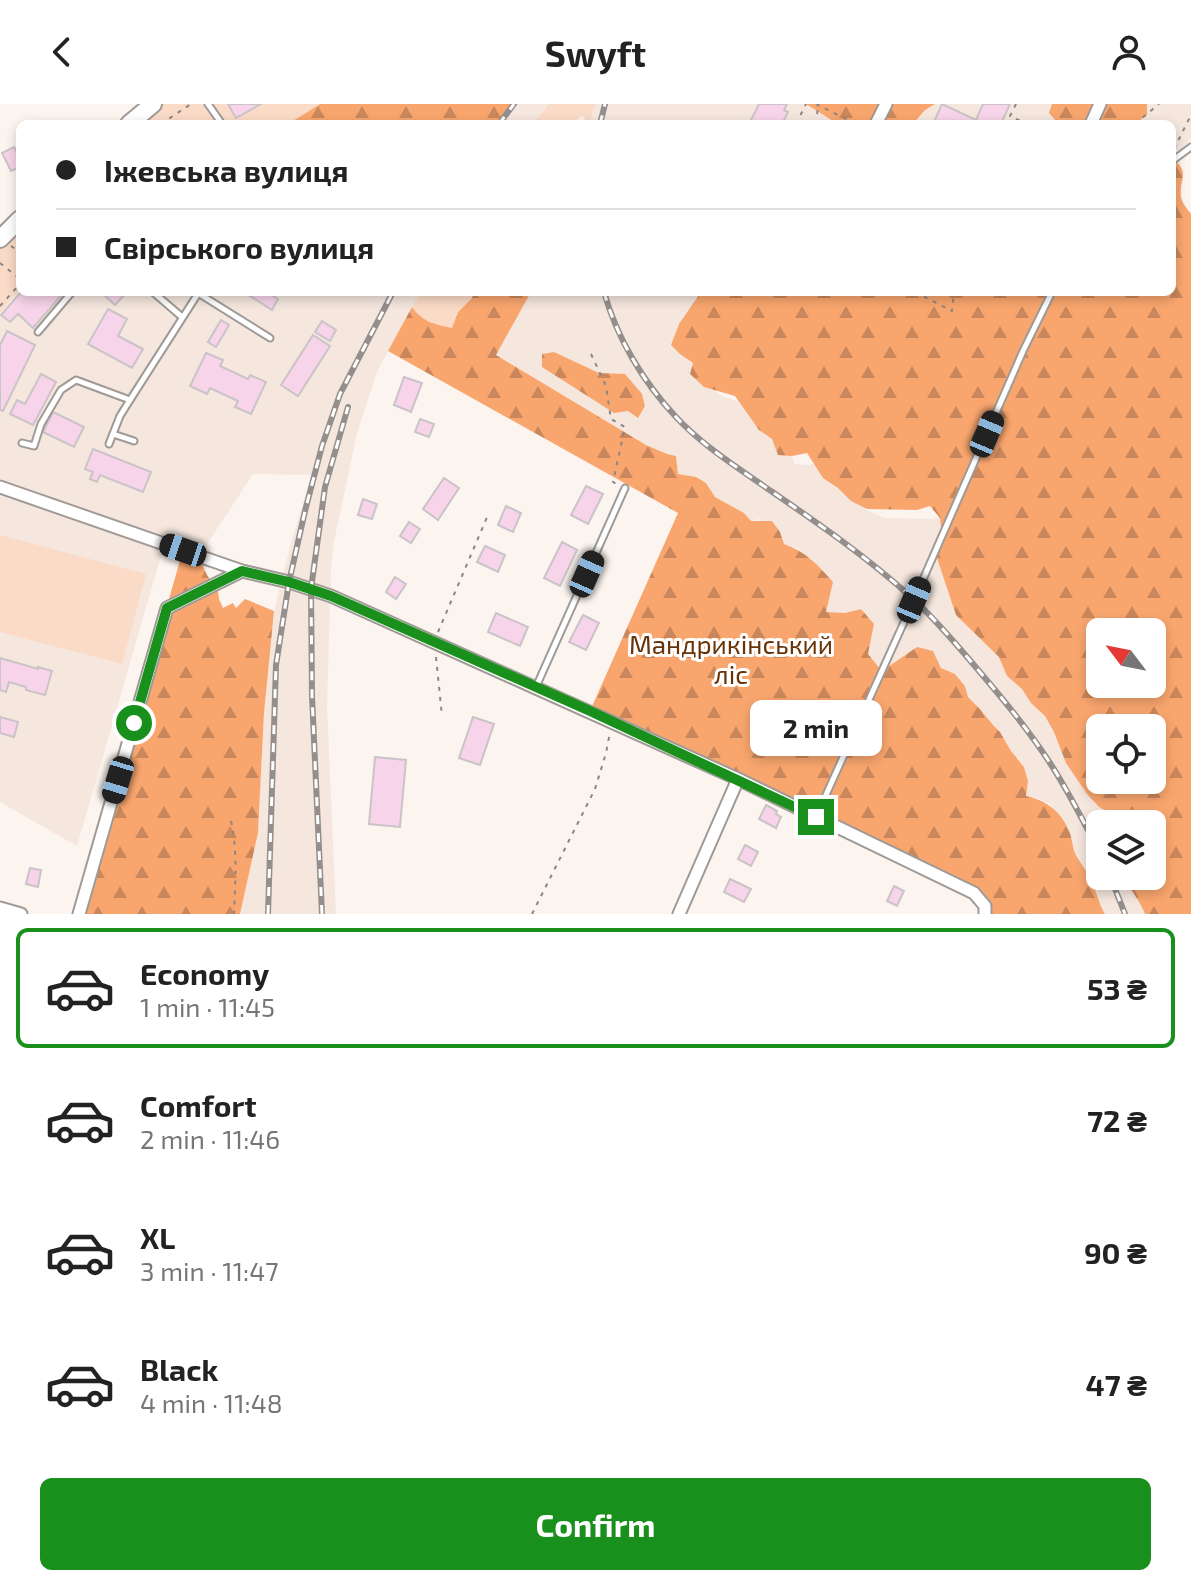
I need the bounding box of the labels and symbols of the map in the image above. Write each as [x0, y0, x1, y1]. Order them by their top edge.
car [967, 407, 1007, 461]
car [156, 531, 210, 569]
car [566, 547, 608, 601]
car [894, 573, 934, 627]
north arrow [1086, 618, 1166, 698]
park label: Мандрикінський ліс [629, 628, 833, 689]
callout: 2 min [750, 701, 882, 757]
route start [116, 705, 152, 741]
car [100, 754, 136, 806]
route end [798, 799, 834, 835]

